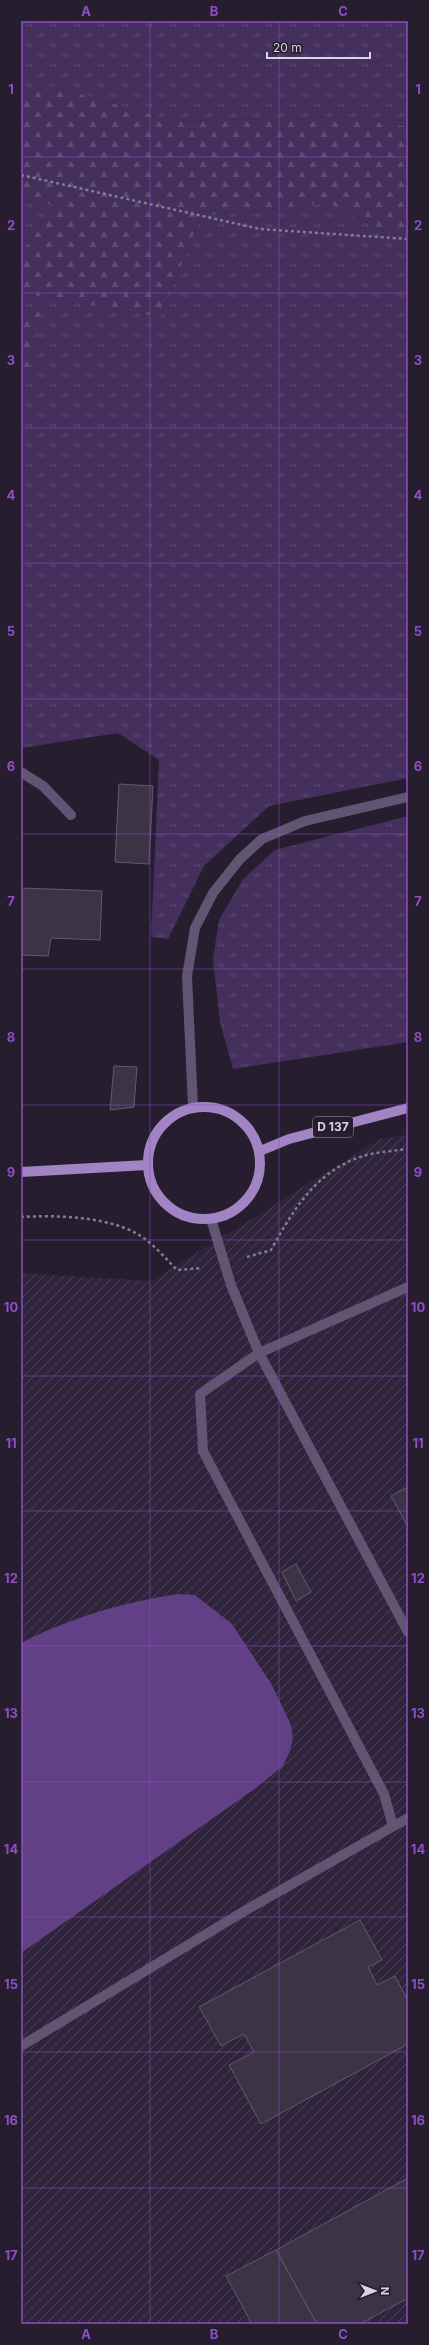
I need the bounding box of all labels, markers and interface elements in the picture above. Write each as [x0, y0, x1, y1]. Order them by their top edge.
text: A [81, 3, 91, 19]
text: B [210, 3, 219, 19]
text: C [338, 3, 348, 19]
scale bar [267, 34, 370, 60]
text: 20 m [273, 40, 302, 55]
text: 1 [8, 81, 14, 97]
text: 1 [415, 81, 421, 97]
text: 2 [7, 217, 15, 233]
text: 2 [414, 217, 422, 233]
text: 3 [7, 352, 15, 368]
text: 3 [414, 352, 422, 368]
text: 4 [7, 487, 16, 503]
text: 4 [414, 487, 423, 503]
text: 5 [7, 623, 15, 639]
text: 5 [414, 623, 422, 639]
text: 6 [7, 758, 15, 774]
text: 6 [414, 758, 422, 774]
text: 7 [7, 893, 15, 909]
text: 7 [414, 893, 422, 909]
text: 8 [7, 1029, 15, 1045]
text: 8 [414, 1029, 422, 1045]
road number: D 137 [313, 1117, 353, 1137]
text: 9 [7, 1164, 15, 1180]
text: 9 [414, 1164, 422, 1180]
text: 10 [4, 1299, 18, 1315]
text: 10 [411, 1299, 425, 1315]
text: 11 [5, 1435, 17, 1451]
text: 11 [412, 1435, 424, 1451]
text: 12 [4, 1570, 18, 1586]
text: 12 [411, 1570, 425, 1586]
text: 13 [4, 1705, 18, 1721]
text: 13 [411, 1705, 425, 1721]
text: 14 [4, 1841, 18, 1857]
text: 14 [411, 1841, 425, 1857]
text: 15 [4, 1976, 18, 1992]
text: 15 [411, 1976, 425, 1992]
text: 16 [4, 2112, 18, 2128]
text: 16 [411, 2112, 425, 2128]
text: 17 [4, 2247, 18, 2263]
text: 17 [411, 2247, 425, 2263]
north arrow [355, 2271, 395, 2311]
text: N [378, 2287, 392, 2295]
text: A [81, 2326, 91, 2342]
text: B [210, 2326, 219, 2342]
text: C [338, 2326, 348, 2342]

